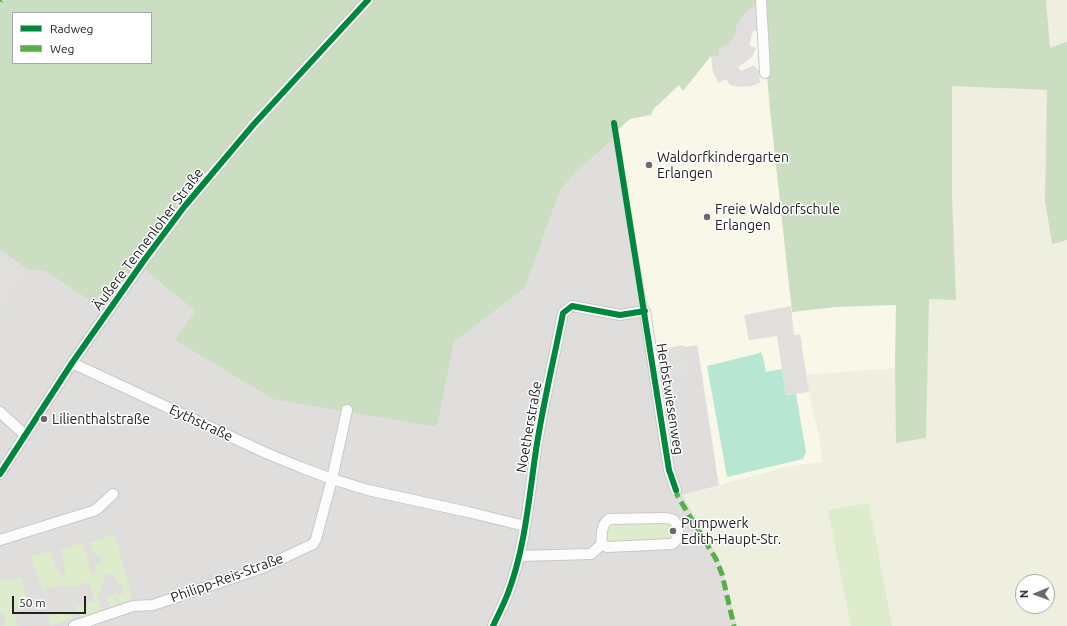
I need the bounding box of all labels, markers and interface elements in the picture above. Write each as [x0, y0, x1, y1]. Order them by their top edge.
legend [12, 12, 152, 64]
text: Radweg [50, 22, 93, 35]
text: Weg [50, 42, 74, 55]
place label: Waldorfkindergarten Erlangen [657, 149, 789, 182]
marker: Waldorfkindergarten Erlangen [644, 160, 654, 170]
street label: Äußere Tennenloher Straße [89, 165, 207, 313]
place label: Freie Waldorfschule Erlangen [715, 201, 840, 234]
marker: Freie Waldorfschule Erlangen [702, 212, 712, 222]
street label: Herbstwiesenweg [653, 342, 687, 456]
street label: Noetherstraße [513, 380, 545, 474]
street label: Eythstraße [167, 401, 235, 445]
place label: Lilienthalstraße [52, 411, 150, 427]
marker: Lilienthalstraße [39, 414, 49, 424]
place label: Pumpwerk Edith-Haupt-Str. [681, 515, 781, 548]
marker: Pumpwerk Edith-Haupt-Str. [668, 526, 678, 536]
street label: Philipp-Reis-Straße [168, 550, 286, 606]
north arrow [1015, 574, 1055, 614]
scale bar [14, 588, 88, 614]
text: N [1018, 590, 1030, 598]
text: 50 m [19, 596, 46, 609]

